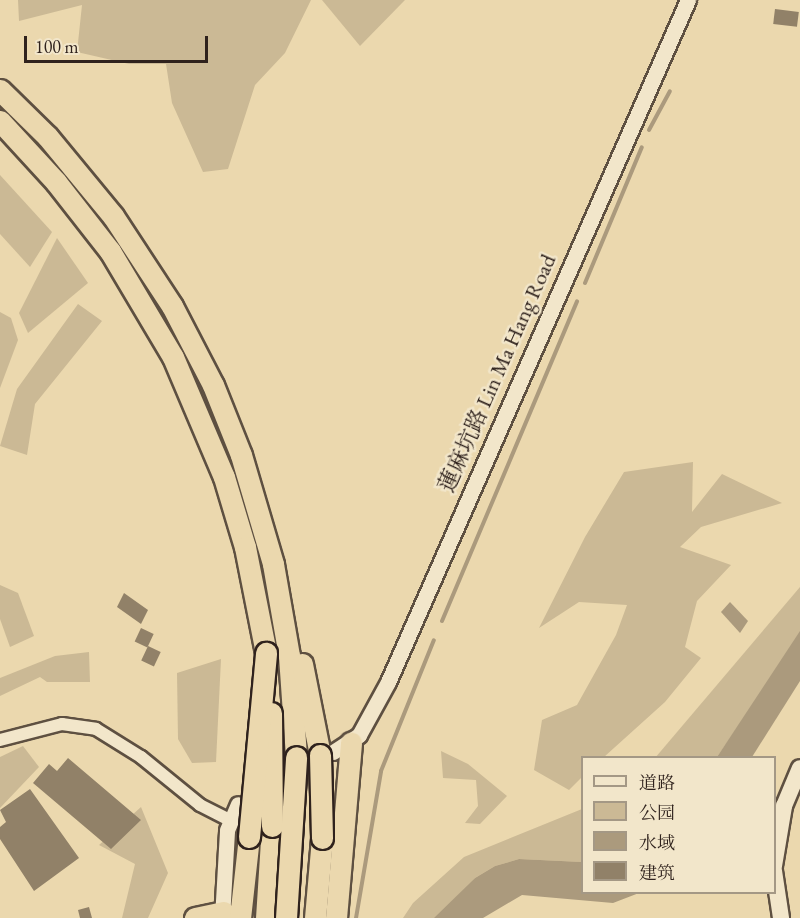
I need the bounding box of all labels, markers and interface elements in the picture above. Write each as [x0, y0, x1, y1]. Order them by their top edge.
scale bar [27, 24, 212, 62]
text: 100 m [35, 35, 79, 58]
street label: 蓮麻坑路 Lin Ma Hang Road [433, 250, 561, 496]
legend [581, 756, 776, 894]
text: 道路 [639, 771, 675, 794]
text: 公园 [639, 801, 675, 824]
text: 水域 [639, 831, 675, 854]
text: 建筑 [639, 861, 675, 884]

